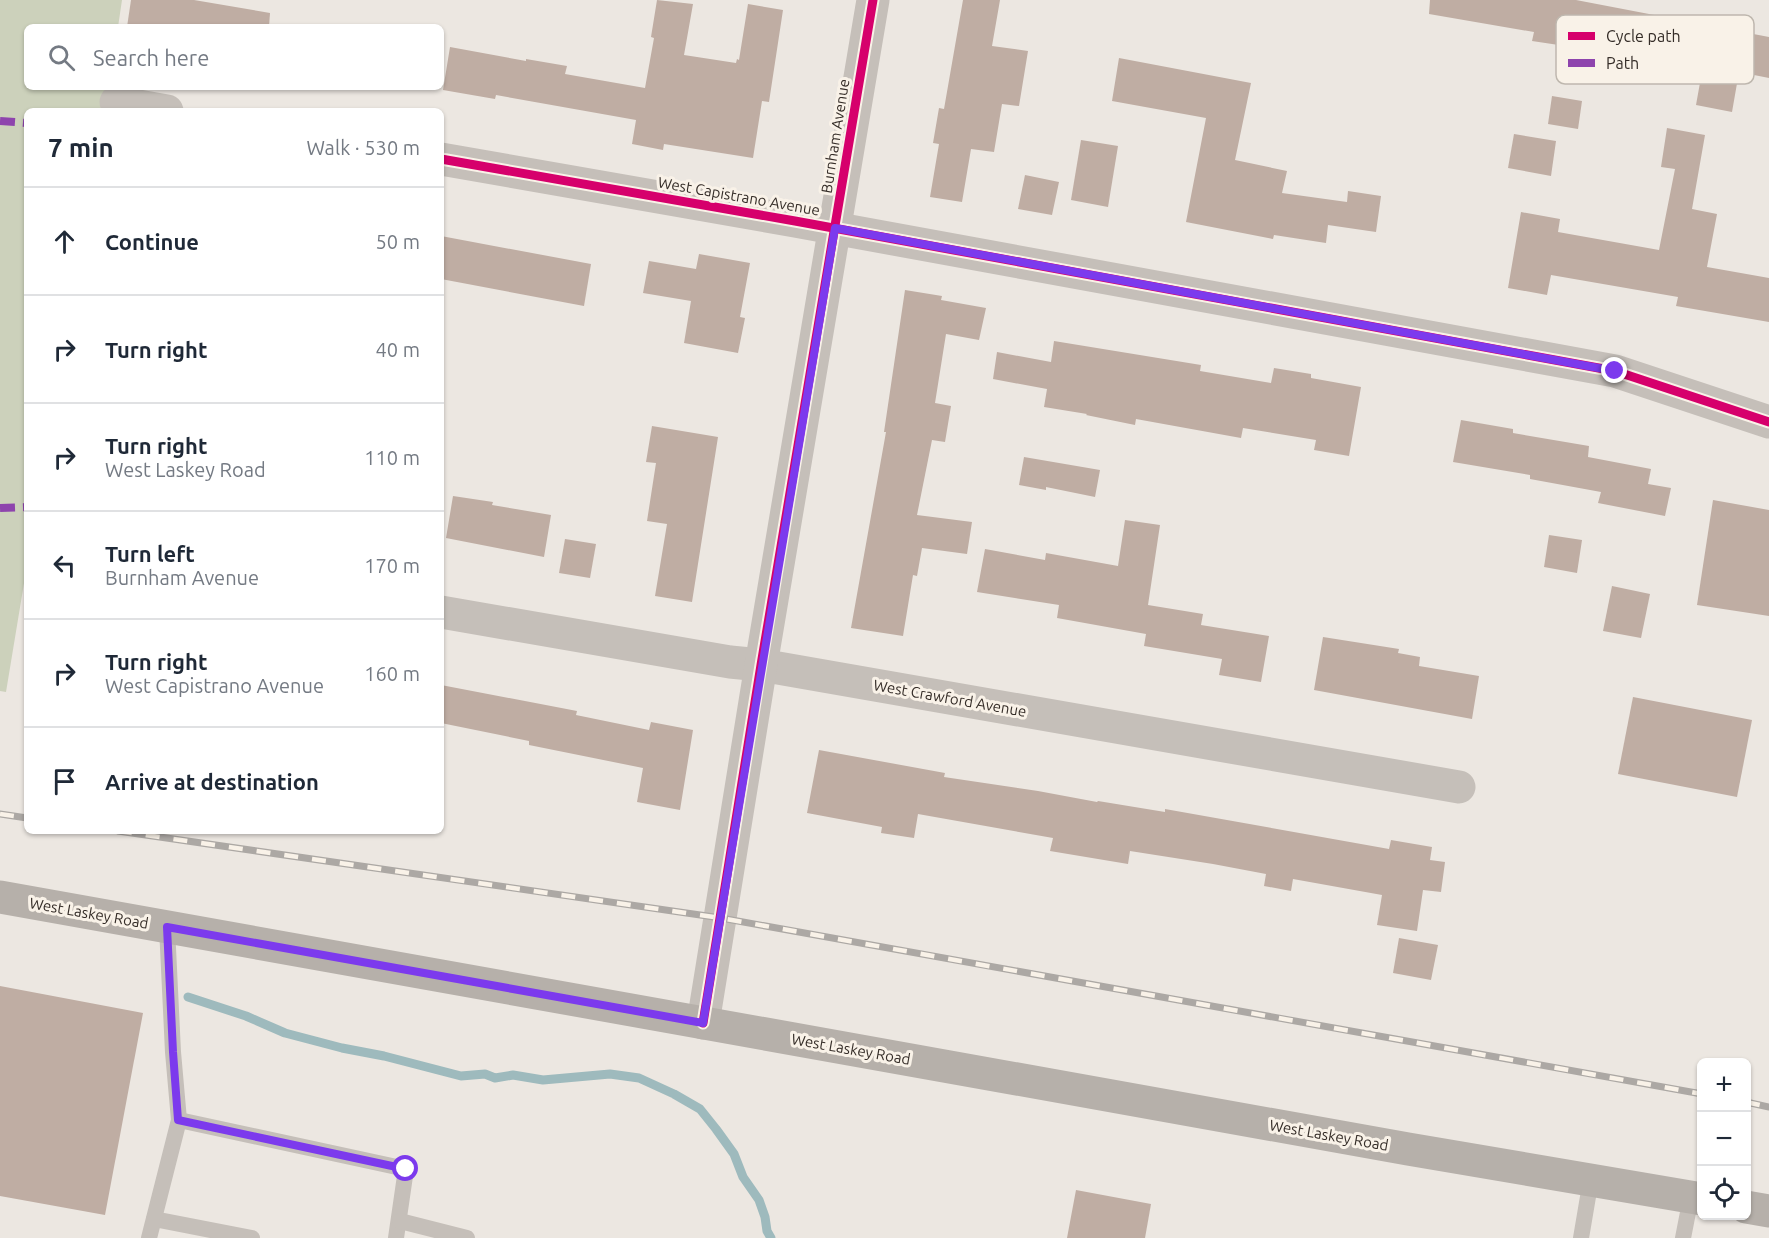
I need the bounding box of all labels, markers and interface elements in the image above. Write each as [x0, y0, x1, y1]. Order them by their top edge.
legend [1556, 15, 1754, 84]
search box [24, 24, 444, 90]
text: Cycle path [1606, 27, 1681, 45]
icon: search [45, 41, 78, 74]
text: Search here [93, 45, 209, 70]
text: Path [1606, 54, 1639, 72]
street label: Burnham Avenue [818, 78, 852, 194]
text: 7 min [48, 133, 114, 162]
text: Walk · 530 m [307, 136, 420, 159]
street label: West Capistrano Avenue [657, 173, 821, 219]
icon: ahead [48, 225, 81, 258]
text: Continue [105, 229, 199, 254]
text: 50 m [376, 230, 420, 253]
icon: right [48, 333, 81, 366]
text: Turn right [105, 337, 207, 362]
text: 40 m [376, 338, 420, 361]
route end [1601, 357, 1627, 383]
text: Turn right [105, 433, 207, 458]
icon: right [48, 441, 81, 474]
text: 110 m [364, 446, 420, 469]
text: West Laskey Road [105, 458, 266, 481]
text: Turn left [105, 541, 195, 566]
icon: left [48, 549, 81, 582]
text: 170 m [364, 554, 420, 577]
text: Burnham Avenue [105, 566, 259, 589]
text: Turn right [105, 649, 207, 674]
icon: right [48, 657, 81, 690]
text: 160 m [364, 662, 420, 685]
text: West Capistrano Avenue [105, 674, 324, 697]
street label: West Crawford Avenue [872, 676, 1028, 720]
icon: arrive [48, 765, 81, 798]
text: Arrive at destination [105, 769, 319, 794]
street label: West Laskey Road [28, 894, 150, 932]
street label: West Laskey Road [790, 1030, 912, 1068]
map controls [1697, 1058, 1751, 1220]
button: + [1697, 1058, 1751, 1112]
button: − [1697, 1112, 1751, 1166]
street label: West Laskey Road [1268, 1116, 1390, 1154]
route start [392, 1155, 418, 1181]
button: locate [1697, 1166, 1751, 1220]

